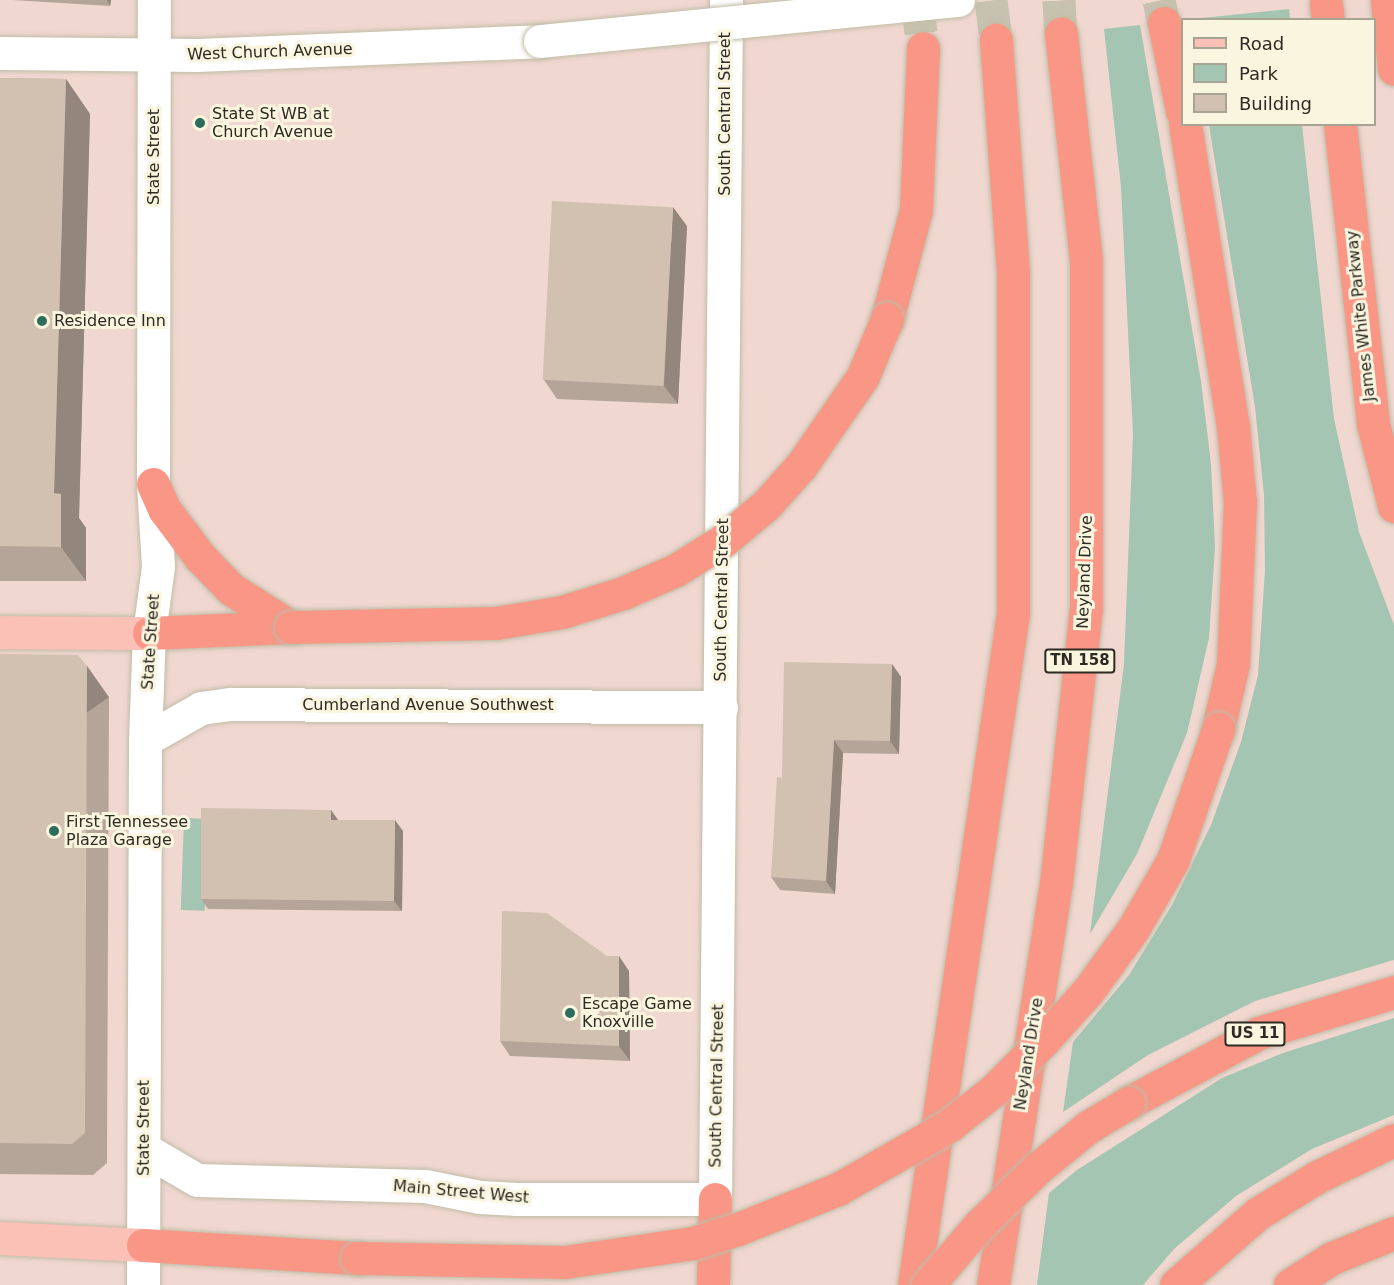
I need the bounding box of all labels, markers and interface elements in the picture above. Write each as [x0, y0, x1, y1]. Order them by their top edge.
legend [1181, 18, 1376, 126]
street label: South Central Street [715, 32, 735, 196]
text: Road [1239, 33, 1284, 54]
street label: West Church Avenue [187, 40, 353, 64]
text: Park [1239, 63, 1278, 84]
text: Building [1239, 93, 1312, 114]
place label: State St WB at Church Avenue [212, 104, 333, 142]
street label: State Street [144, 109, 164, 205]
marker: State St WB at Church Avenue [193, 116, 207, 130]
street label: James White Parkway [1342, 230, 1380, 402]
place label: Residence Inn [54, 311, 166, 331]
marker: Residence Inn [35, 314, 49, 328]
street label: Neyland Drive [1073, 515, 1097, 629]
street label: South Central Street [711, 518, 733, 682]
street label: State Street [138, 593, 164, 691]
road number: TN 158 [1044, 649, 1116, 673]
street label: Cumberland Avenue Southwest [302, 695, 554, 715]
place label: First Tennessee Plaza Garage [66, 812, 188, 850]
marker: First Tennessee Plaza Garage [47, 824, 61, 838]
place label: Escape Game Knoxville [582, 994, 692, 1032]
street label: Neyland Drive [1011, 996, 1047, 1112]
street label: South Central Street [706, 1004, 728, 1168]
marker: Escape Game Knoxville [563, 1006, 577, 1020]
road number: US 11 [1224, 1022, 1286, 1046]
street label: State Street [134, 1080, 154, 1176]
street label: Main Street West [392, 1176, 530, 1208]

